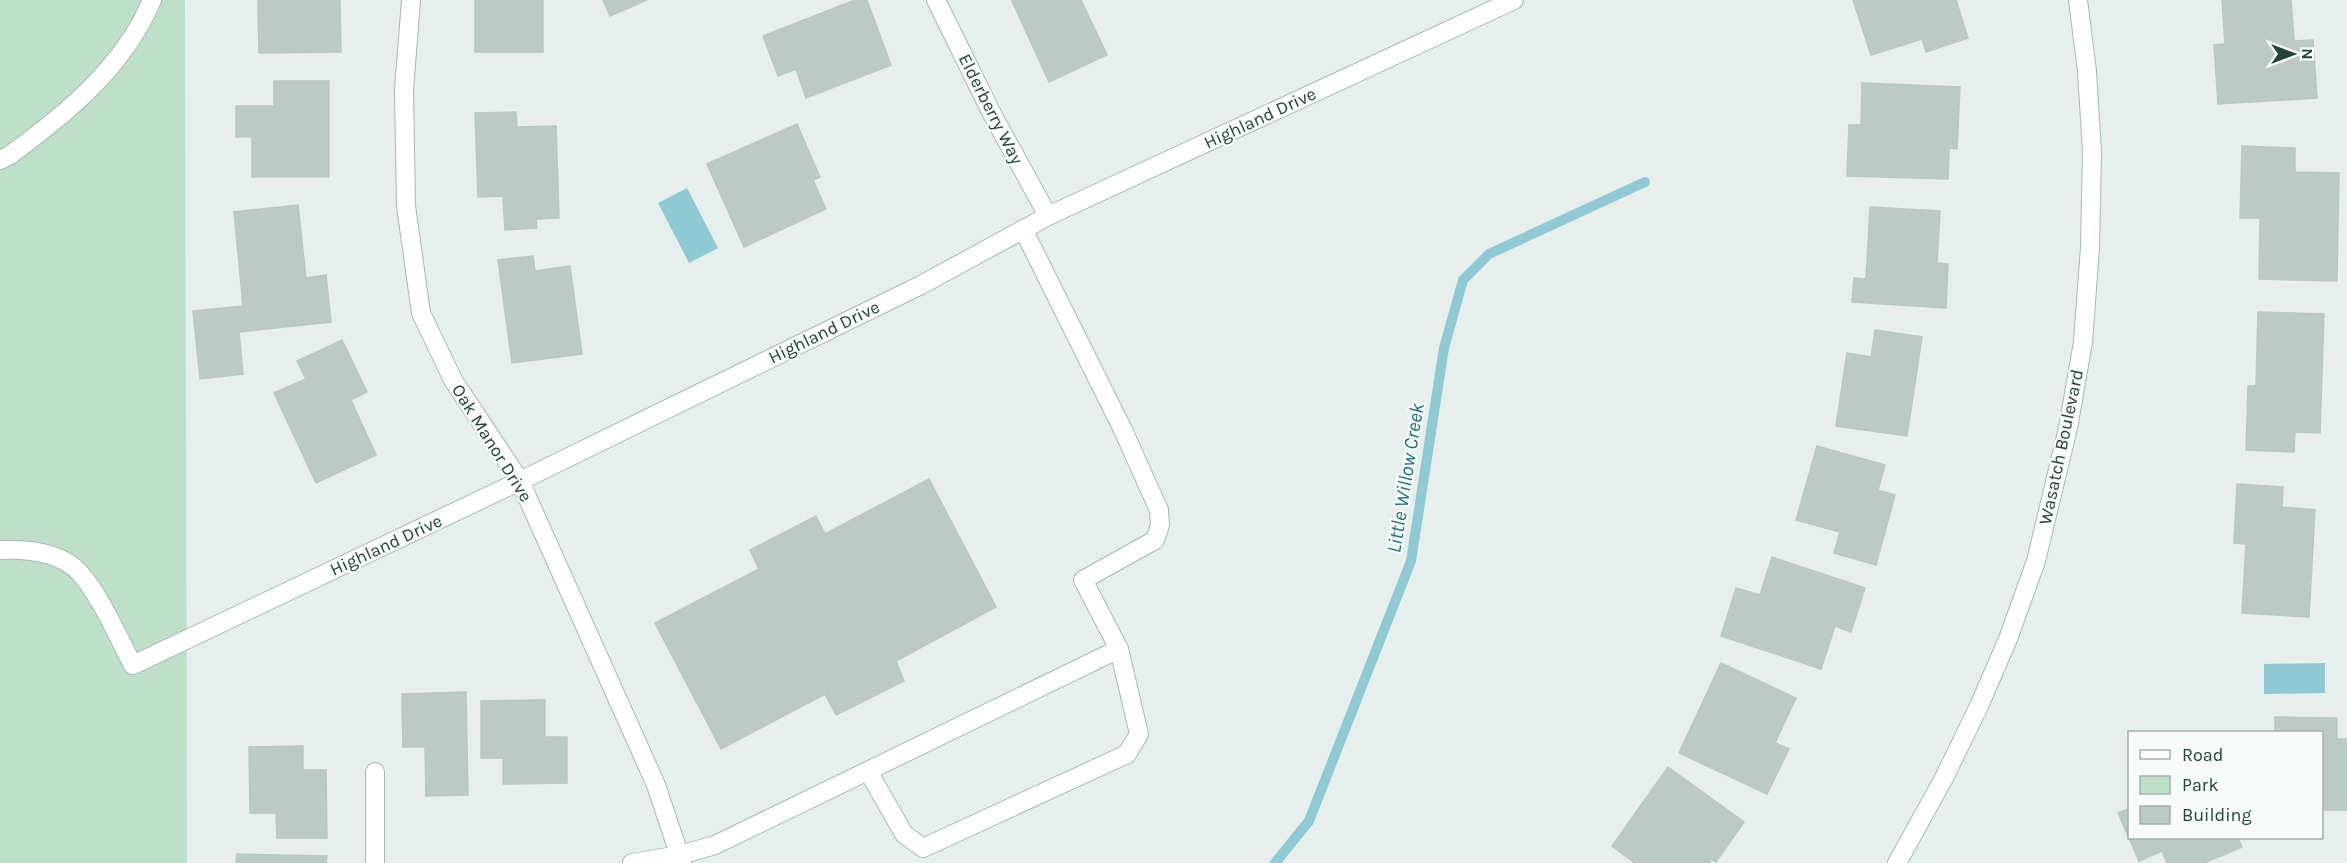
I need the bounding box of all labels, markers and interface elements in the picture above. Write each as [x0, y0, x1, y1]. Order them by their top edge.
north arrow [2263, 24, 2323, 84]
text: N [2298, 48, 2317, 60]
street label: Elderberry Way [954, 50, 1029, 168]
street label: Highland Drive [1200, 82, 1320, 154]
street label: Highland Drive [765, 296, 883, 368]
street label: Wasatch Boulevard [2034, 367, 2088, 527]
street label: Oak Manor Drive [447, 380, 537, 506]
water label: Little Willow Creek [1382, 401, 1429, 555]
street label: Highland Drive [326, 509, 446, 581]
legend [2128, 731, 2323, 839]
text: Road [2182, 744, 2223, 766]
text: Park [2182, 774, 2219, 796]
text: Building [2182, 804, 2252, 826]

